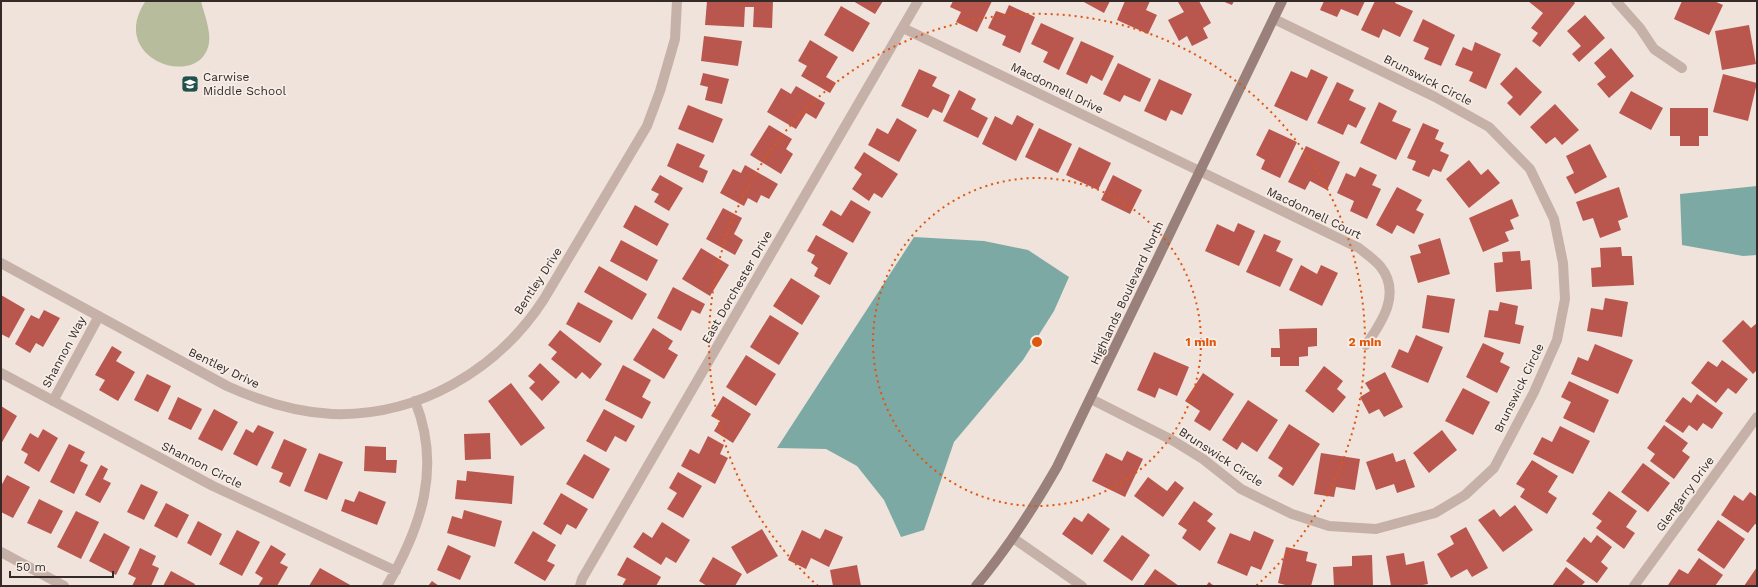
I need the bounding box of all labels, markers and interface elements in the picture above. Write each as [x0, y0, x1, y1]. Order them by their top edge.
street label: Brunswick Circle [1381, 52, 1475, 108]
street label: Macdonnell Drive [1009, 60, 1106, 116]
place label: Carwise Middle School [203, 70, 286, 98]
school or university icon: Carwise Middle School [180, 74, 200, 94]
street label: Macdonnell Court [1264, 184, 1364, 242]
street label: Highlands Boulevard North [1088, 219, 1166, 367]
street label: East Dorchester Drive [699, 228, 775, 346]
street label: Bentley Drive [511, 245, 565, 317]
street label: Shannon Way [39, 313, 89, 390]
centre of rings [1030, 335, 1044, 349]
text: 1 min [1186, 335, 1216, 349]
text: 2 min [1349, 335, 1381, 349]
street label: Brunswick Circle [1491, 341, 1547, 435]
street label: Bentley Drive [186, 345, 262, 391]
street label: Brunswick Circle [1176, 425, 1266, 489]
street label: Shannon Circle [159, 439, 245, 491]
street label: Glengarry Drive [1653, 454, 1717, 534]
scale bar [10, 553, 113, 579]
text: 50 m [16, 560, 46, 574]

